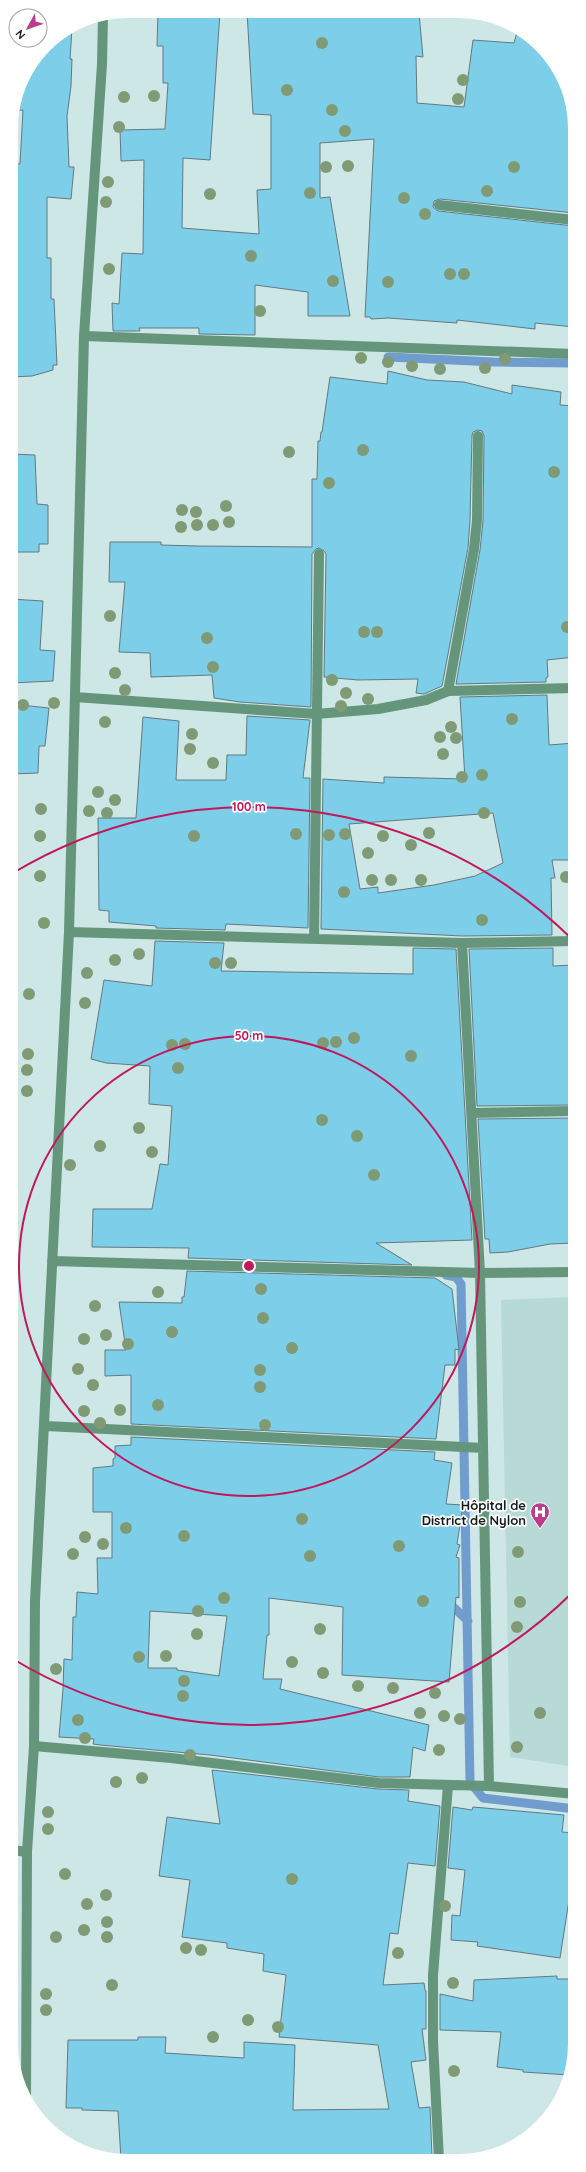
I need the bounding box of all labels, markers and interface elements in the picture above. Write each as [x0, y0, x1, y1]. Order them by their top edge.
north arrow [8, 8, 48, 48]
text: N [12, 27, 28, 42]
text: 100 m [232, 799, 266, 814]
text: 50 m [235, 1028, 263, 1043]
centre of rings [242, 1259, 256, 1273]
place label: Hôpital de District de Nylon [422, 1497, 526, 1528]
hospital icon: Hôpital de District de Nylon [529, 1501, 551, 1529]

